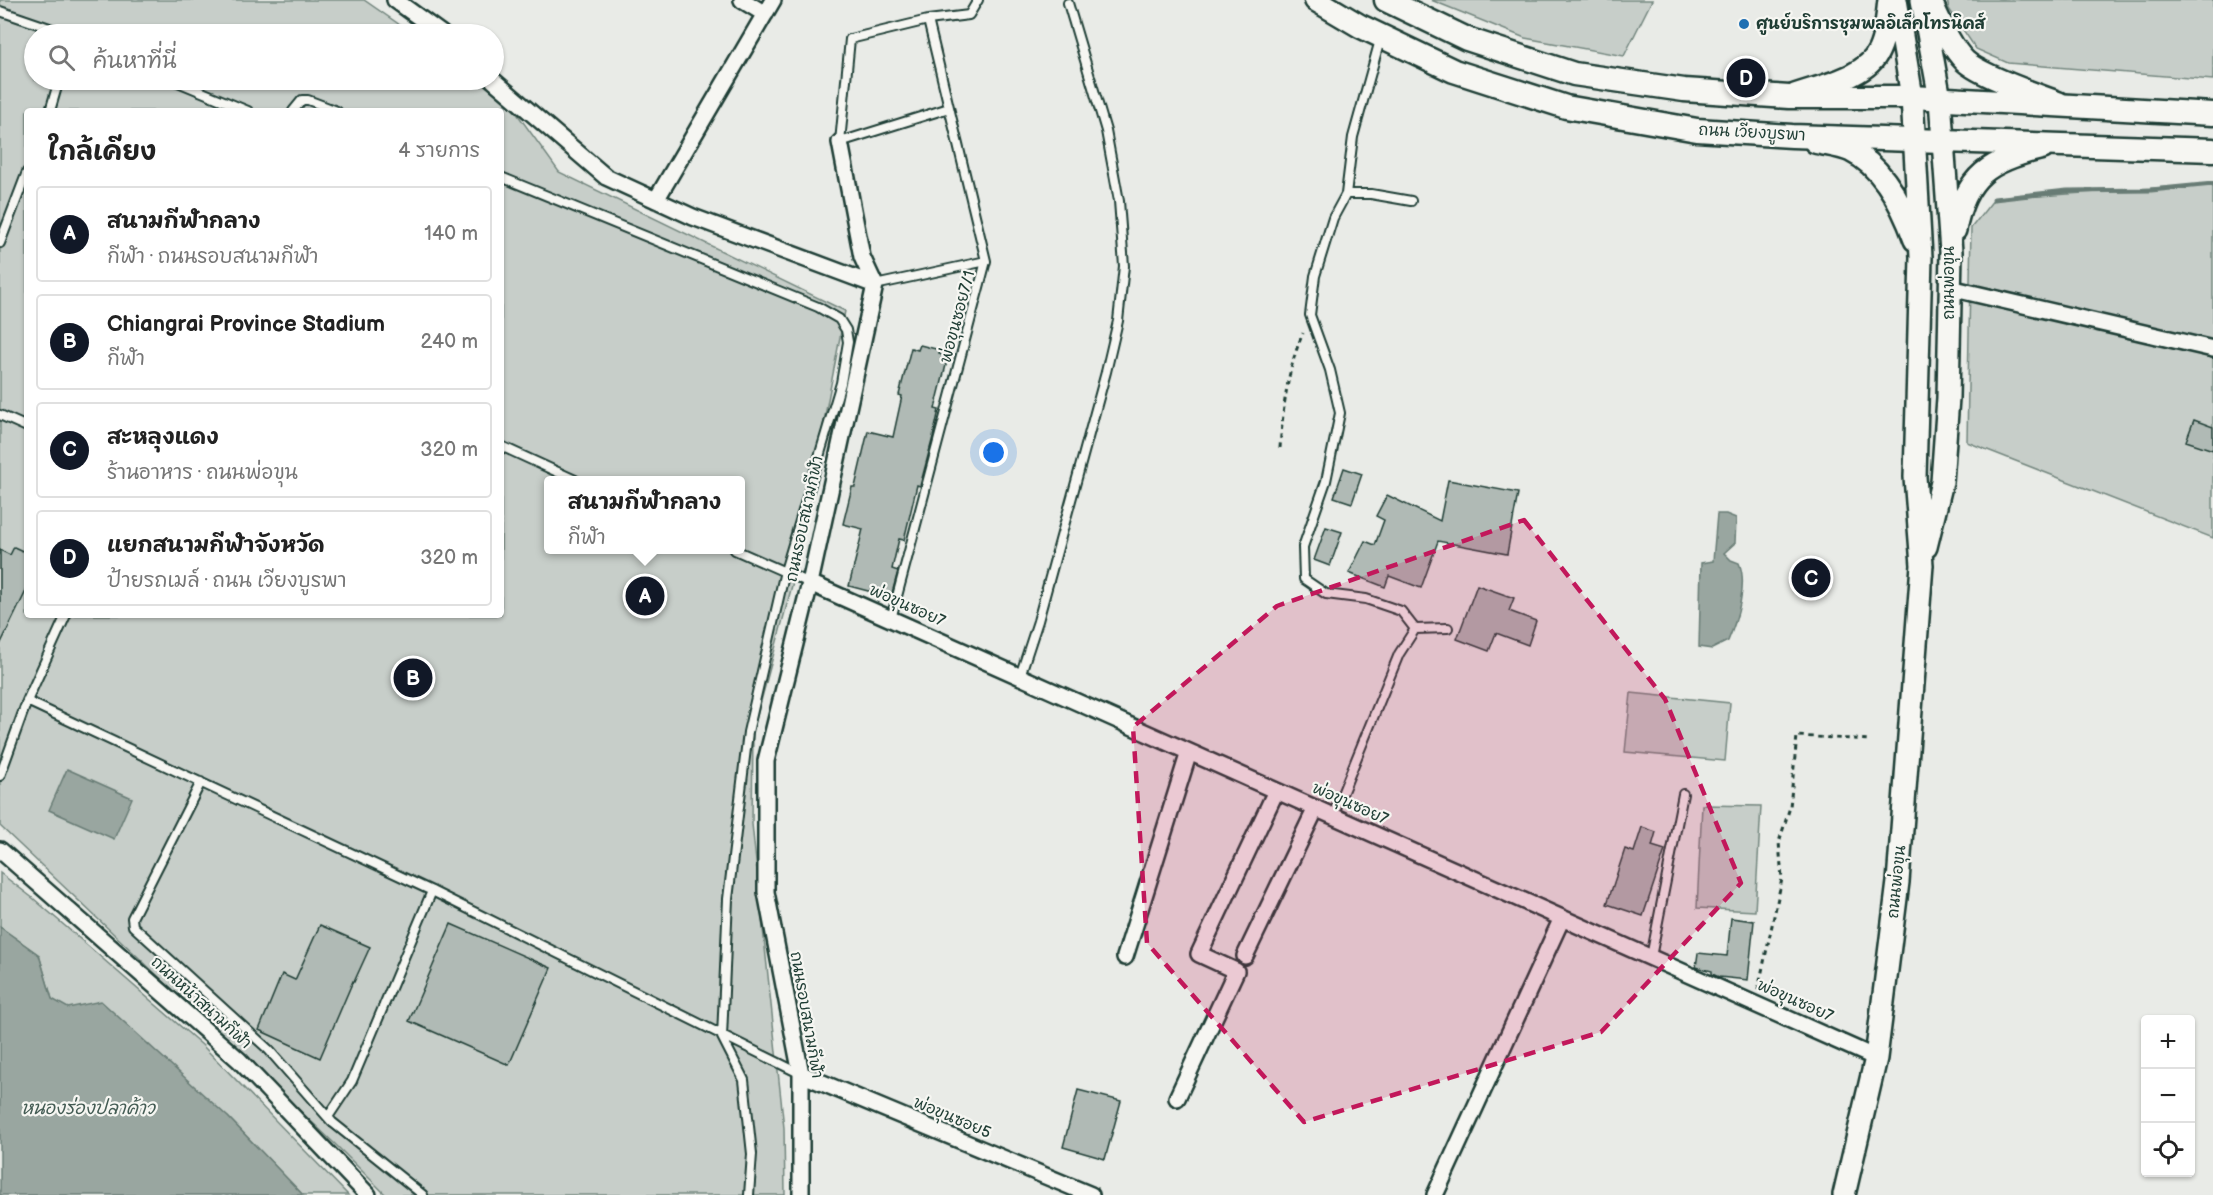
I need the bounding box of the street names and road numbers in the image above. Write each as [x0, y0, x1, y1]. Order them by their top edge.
street label: ถนน เวียงบูรพา [1698, 119, 1806, 147]
street label: ถนนพ่อขุน [1937, 246, 1961, 320]
street label: พ่อขุนซอย7/1 [934, 268, 981, 366]
street label: ถนนรอบสนามกีฬา [780, 454, 828, 584]
street label: พ่อขุนซอย7 [865, 578, 949, 633]
street label: พ่อขุนซอย7 [1308, 776, 1392, 831]
street label: ถนนพ่อขุน [1881, 844, 1912, 920]
street label: ถนนรอบสนามกีฬา [785, 950, 828, 1080]
street label: ถนนหน้าสนามกีฬา [147, 951, 256, 1053]
street label: พ่อขุนซอย7 [1753, 973, 1837, 1028]
street label: พ่อขุนซอย5 [909, 1090, 995, 1145]

